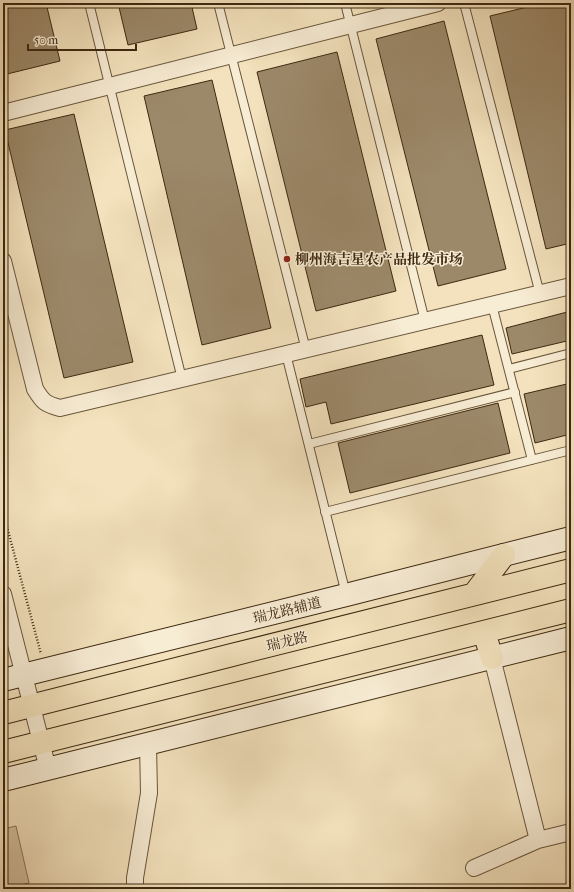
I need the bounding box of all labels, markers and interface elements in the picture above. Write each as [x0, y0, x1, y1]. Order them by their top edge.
scale bar [28, 26, 136, 52]
text: 50 m [34, 33, 58, 47]
place label: 柳州海吉星农产品批发市场 [295, 251, 463, 268]
marker: 柳州海吉星农产品批发市场 [282, 254, 292, 264]
street label: 瑞龙路辅道 [251, 594, 323, 627]
street label: 瑞龙路 [265, 628, 310, 655]

